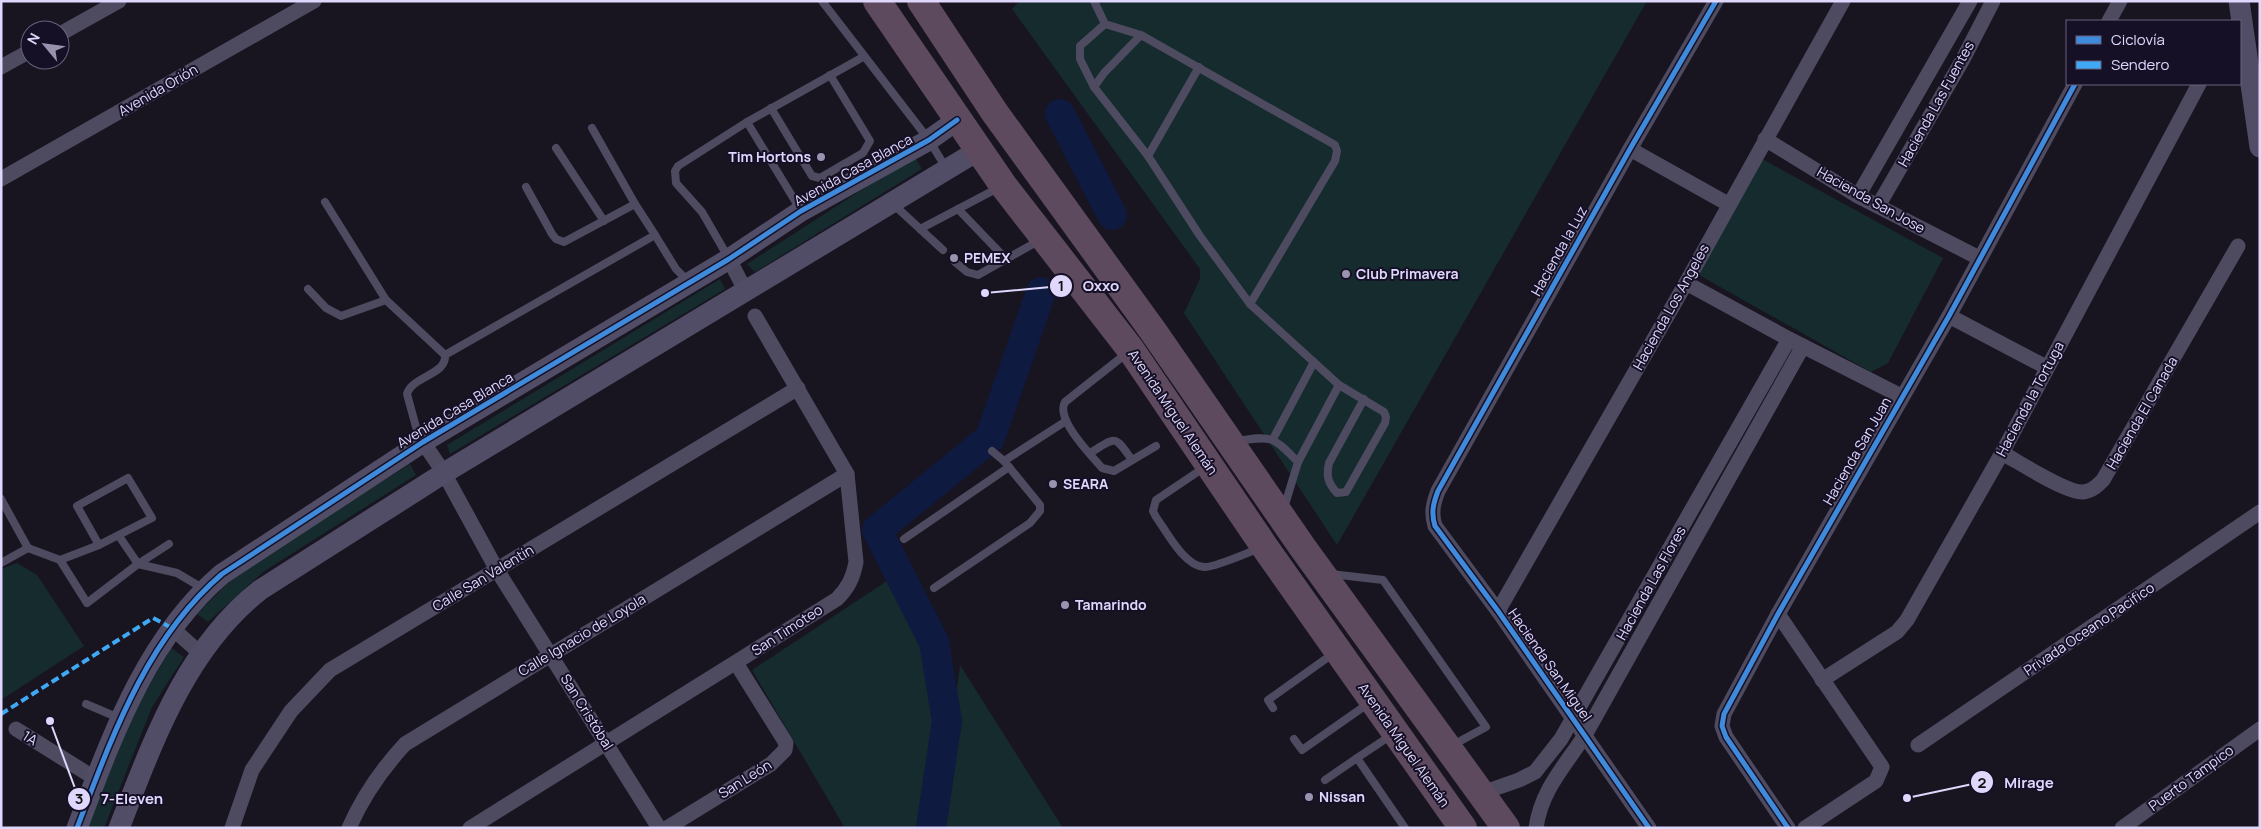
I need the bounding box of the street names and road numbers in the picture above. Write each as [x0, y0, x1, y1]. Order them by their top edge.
street label: Hacienda Las Fuentes [1893, 38, 1978, 170]
street label: Avenida Orión [115, 59, 201, 120]
street label: Avenida Casa Blanca [790, 129, 915, 210]
street label: Hacienda San Jose [1814, 162, 1929, 237]
street label: Hacienda la Luz [1526, 202, 1591, 299]
street label: Hacienda Los Angeles [1628, 240, 1713, 373]
street label: Hacienda la Tortuga [1991, 338, 2068, 460]
street label: Avenida Miguel Alemán [1124, 345, 1223, 478]
street label: Hacienda El Canada [2102, 353, 2182, 473]
street label: Avenida Casa Blanca [393, 367, 516, 452]
street label: Hacienda San Juan [1818, 393, 1895, 508]
street label: Hacienda Las Flores [1611, 522, 1690, 643]
street label: Calle San Valentín [428, 540, 537, 615]
street label: Privada Oceano Pacifico [2020, 578, 2158, 680]
street label: Calle Ignacio de Loyola [514, 589, 649, 680]
street label: San Timoteo [748, 600, 826, 660]
street label: Hacienda San Miguel [1504, 604, 1597, 725]
street label: San Cristóbal [557, 670, 618, 753]
street label: Avenida Miguel Alemán [1354, 679, 1455, 811]
street label: 1A [19, 726, 41, 749]
street label: Puerto Tampico [2144, 740, 2237, 815]
street label: San León [714, 755, 775, 802]

